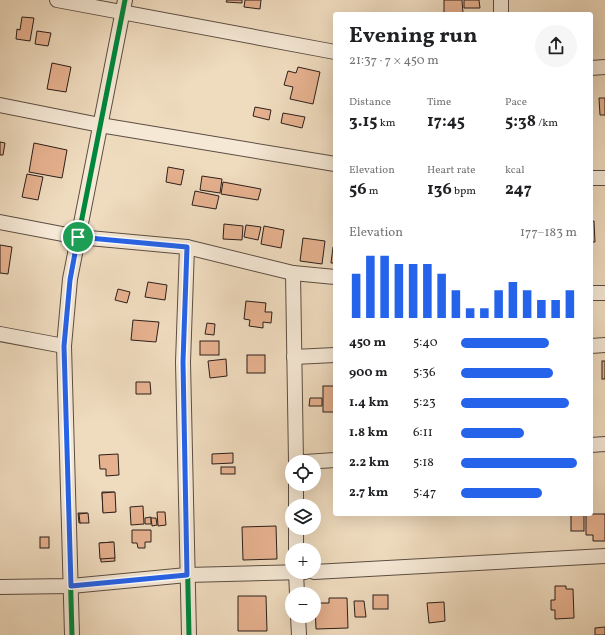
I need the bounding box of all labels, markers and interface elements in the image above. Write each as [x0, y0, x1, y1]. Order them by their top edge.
text: Evening run [349, 21, 478, 52]
button: share [535, 25, 577, 67]
text: 21:37 · 7 × 450 m [349, 52, 439, 70]
text: Distance [349, 95, 391, 110]
text: Time [427, 95, 451, 110]
text: Pace [505, 95, 527, 110]
text: 3.15 [349, 110, 378, 133]
text: 17:45 [427, 110, 465, 133]
text: 5:38 [505, 110, 536, 133]
text: km [378, 116, 395, 131]
text: /km [536, 116, 558, 131]
text: Elevation [349, 163, 395, 178]
text: Heart rate [427, 163, 476, 178]
text: kcal [505, 163, 525, 178]
text: 56 [349, 178, 367, 201]
text: 136 [427, 178, 452, 201]
text: 247 [505, 178, 532, 201]
text: m [367, 184, 378, 199]
text: bpm [452, 184, 476, 199]
pin [61, 220, 95, 254]
text: Elevation [349, 224, 403, 242]
text: 177–183 m [520, 224, 577, 242]
icon: arrive [67, 226, 89, 248]
text: 450 m [349, 334, 386, 352]
text: 5:40 [413, 334, 438, 352]
text: 900 m [349, 364, 388, 382]
text: 5:36 [413, 364, 436, 382]
text: 1.4 km [349, 394, 389, 412]
text: 5:23 [413, 394, 436, 412]
text: 1.8 km [349, 424, 388, 442]
text: 6:11 [413, 424, 433, 442]
text: 2.2 km [349, 454, 389, 472]
text: 5:18 [413, 454, 434, 472]
map controls [285, 455, 321, 623]
button: locate [285, 455, 321, 491]
text: 2.7 km [349, 484, 388, 502]
text: 5:47 [413, 484, 436, 502]
button: layers [285, 499, 321, 535]
button: + [285, 543, 321, 579]
button: − [285, 587, 321, 623]

